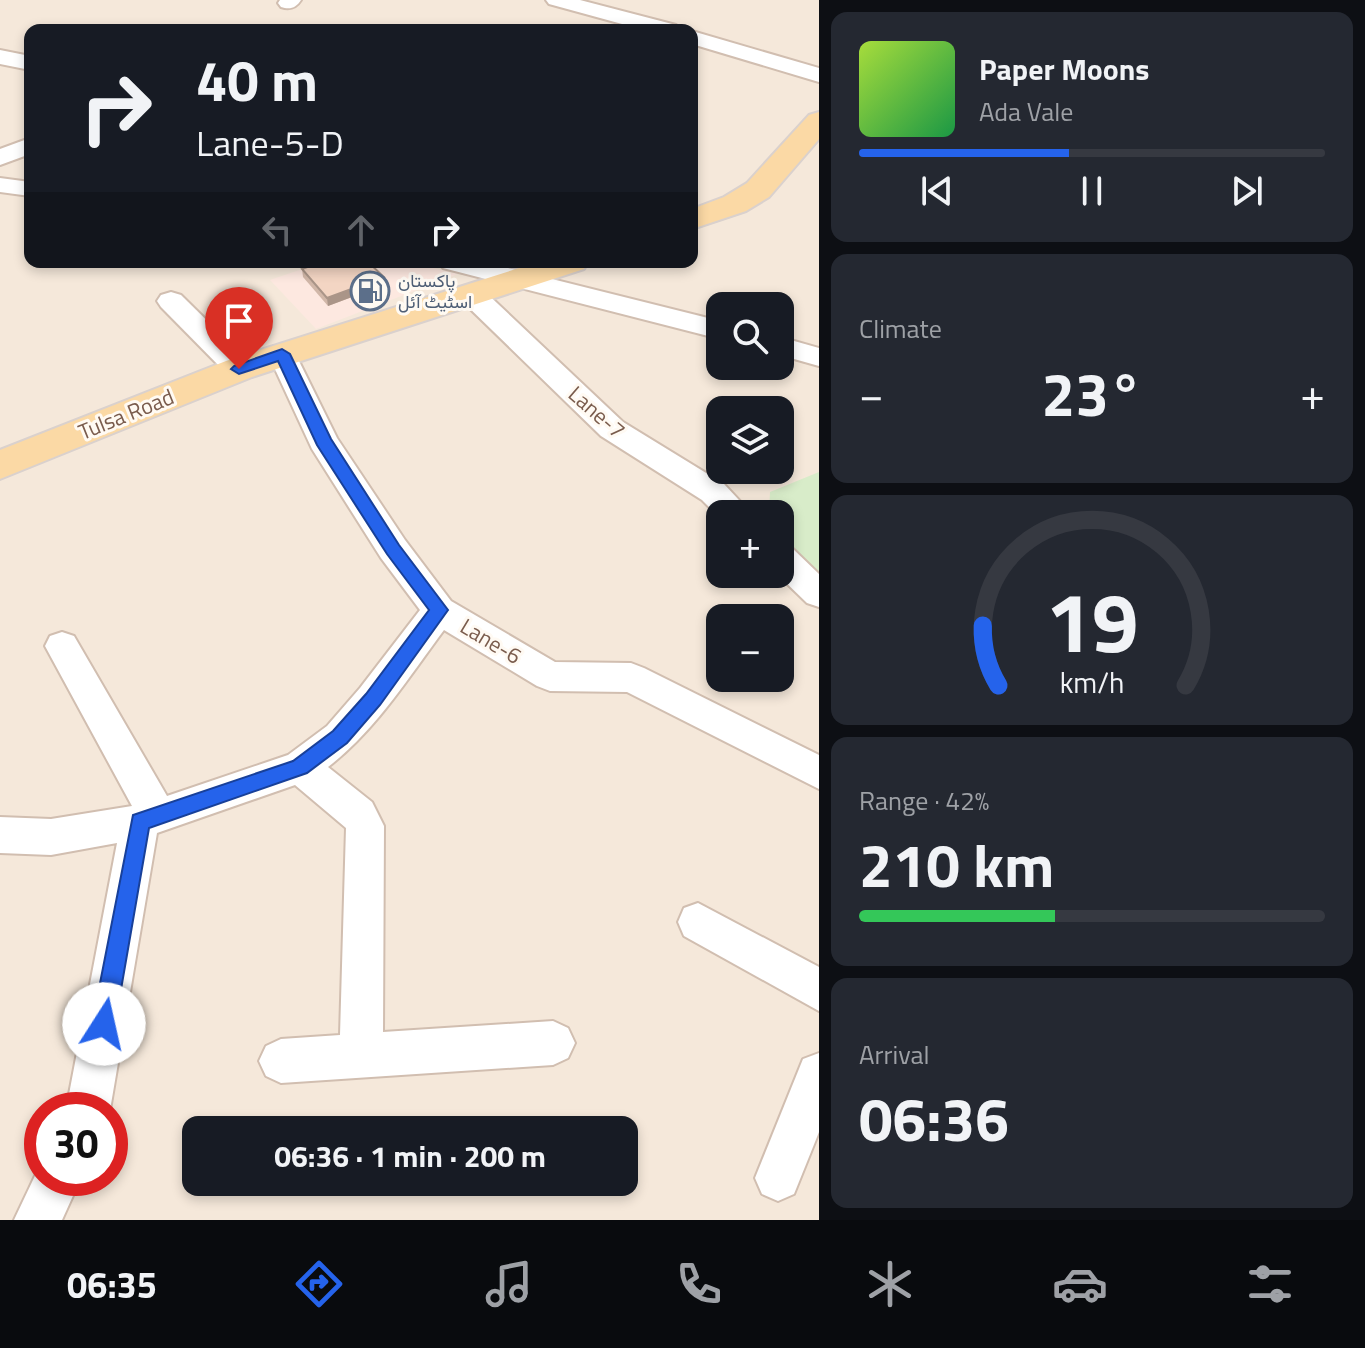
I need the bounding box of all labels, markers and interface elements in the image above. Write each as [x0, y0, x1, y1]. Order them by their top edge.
text: 40 m [196, 38, 318, 123]
text: Paper Moons [979, 46, 1149, 92]
icon: right [64, 56, 168, 160]
text: Ada Vale [979, 92, 1073, 131]
text: Lane-5-D [196, 115, 344, 170]
icon: previous [915, 169, 959, 213]
icon: pause [1070, 169, 1114, 213]
icon: next [1225, 169, 1269, 213]
icon: left [255, 208, 299, 252]
icon: ahead [339, 208, 383, 252]
icon: right [423, 208, 467, 252]
place label: پاکستان اسٹیٹ آئل [398, 267, 472, 315]
fuel station icon: پاکستان اسٹیٹ آئل [349, 270, 391, 312]
pin [205, 287, 273, 369]
map controls [706, 292, 794, 692]
button: search [706, 292, 794, 380]
icon: arrive [217, 299, 261, 343]
text: Climate [859, 309, 942, 348]
text: 23° [1042, 348, 1142, 439]
text: − [859, 360, 884, 427]
text: + [1300, 360, 1325, 427]
street label: Lane-7 [561, 377, 633, 447]
street label: Tulsa Road [73, 379, 179, 449]
button: layers [706, 396, 794, 484]
button: + [706, 500, 794, 588]
text: 19 [1045, 558, 1139, 684]
button: − [706, 604, 794, 692]
street label: Lane-6 [454, 609, 528, 673]
text: km/h [1060, 661, 1124, 704]
text: Range · 42% [859, 781, 989, 820]
text: 210 km [859, 819, 1054, 910]
position arrow [62, 982, 146, 1066]
text: Arrival [859, 1035, 930, 1074]
text: 06:36 [859, 1073, 1009, 1164]
speed limit sign: 30 [24, 1092, 128, 1196]
text: 06:36 · 1 min · 200 m [274, 1133, 546, 1179]
icon: directions [291, 1256, 347, 1312]
icon: music [481, 1256, 537, 1312]
icon: phone [671, 1256, 727, 1312]
icon: climate [862, 1256, 918, 1312]
icon: car [1052, 1256, 1108, 1312]
icon: filters [1242, 1256, 1298, 1312]
text: 06:35 [67, 1257, 157, 1312]

